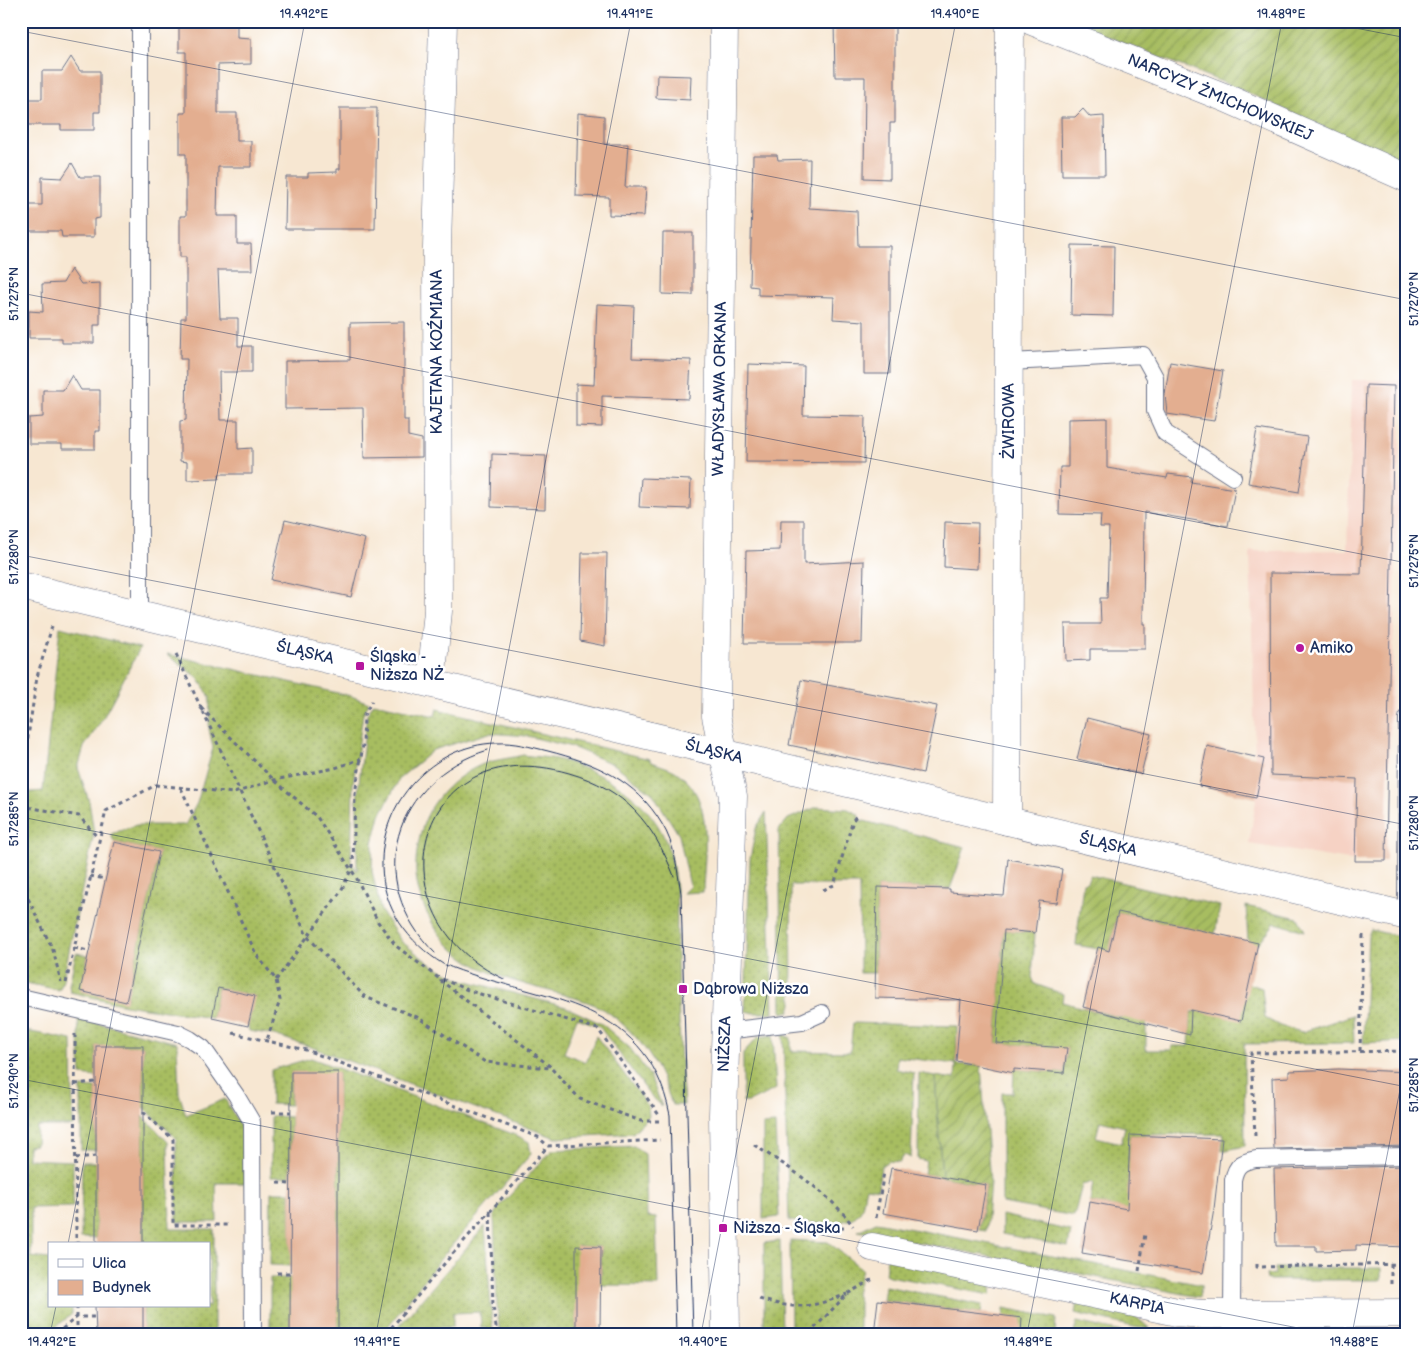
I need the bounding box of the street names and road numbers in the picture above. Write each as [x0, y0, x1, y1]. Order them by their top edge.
street label: NARCYZY ŻMICHOWSKIEJ [1124, 48, 1317, 146]
street label: KAJETANA KOŹMIANA [426, 269, 447, 435]
street label: WŁADYSŁAWA ORKANA [709, 301, 731, 477]
street label: ŻWIROWA [998, 383, 1019, 460]
street label: ŚLĄSKA [274, 635, 336, 669]
street label: ŚLĄSKA [683, 734, 745, 768]
street label: ŚLĄSKA [1077, 827, 1139, 861]
street label: NIŻSZA [713, 1015, 735, 1072]
street label: KARPIA [1107, 1289, 1167, 1319]

